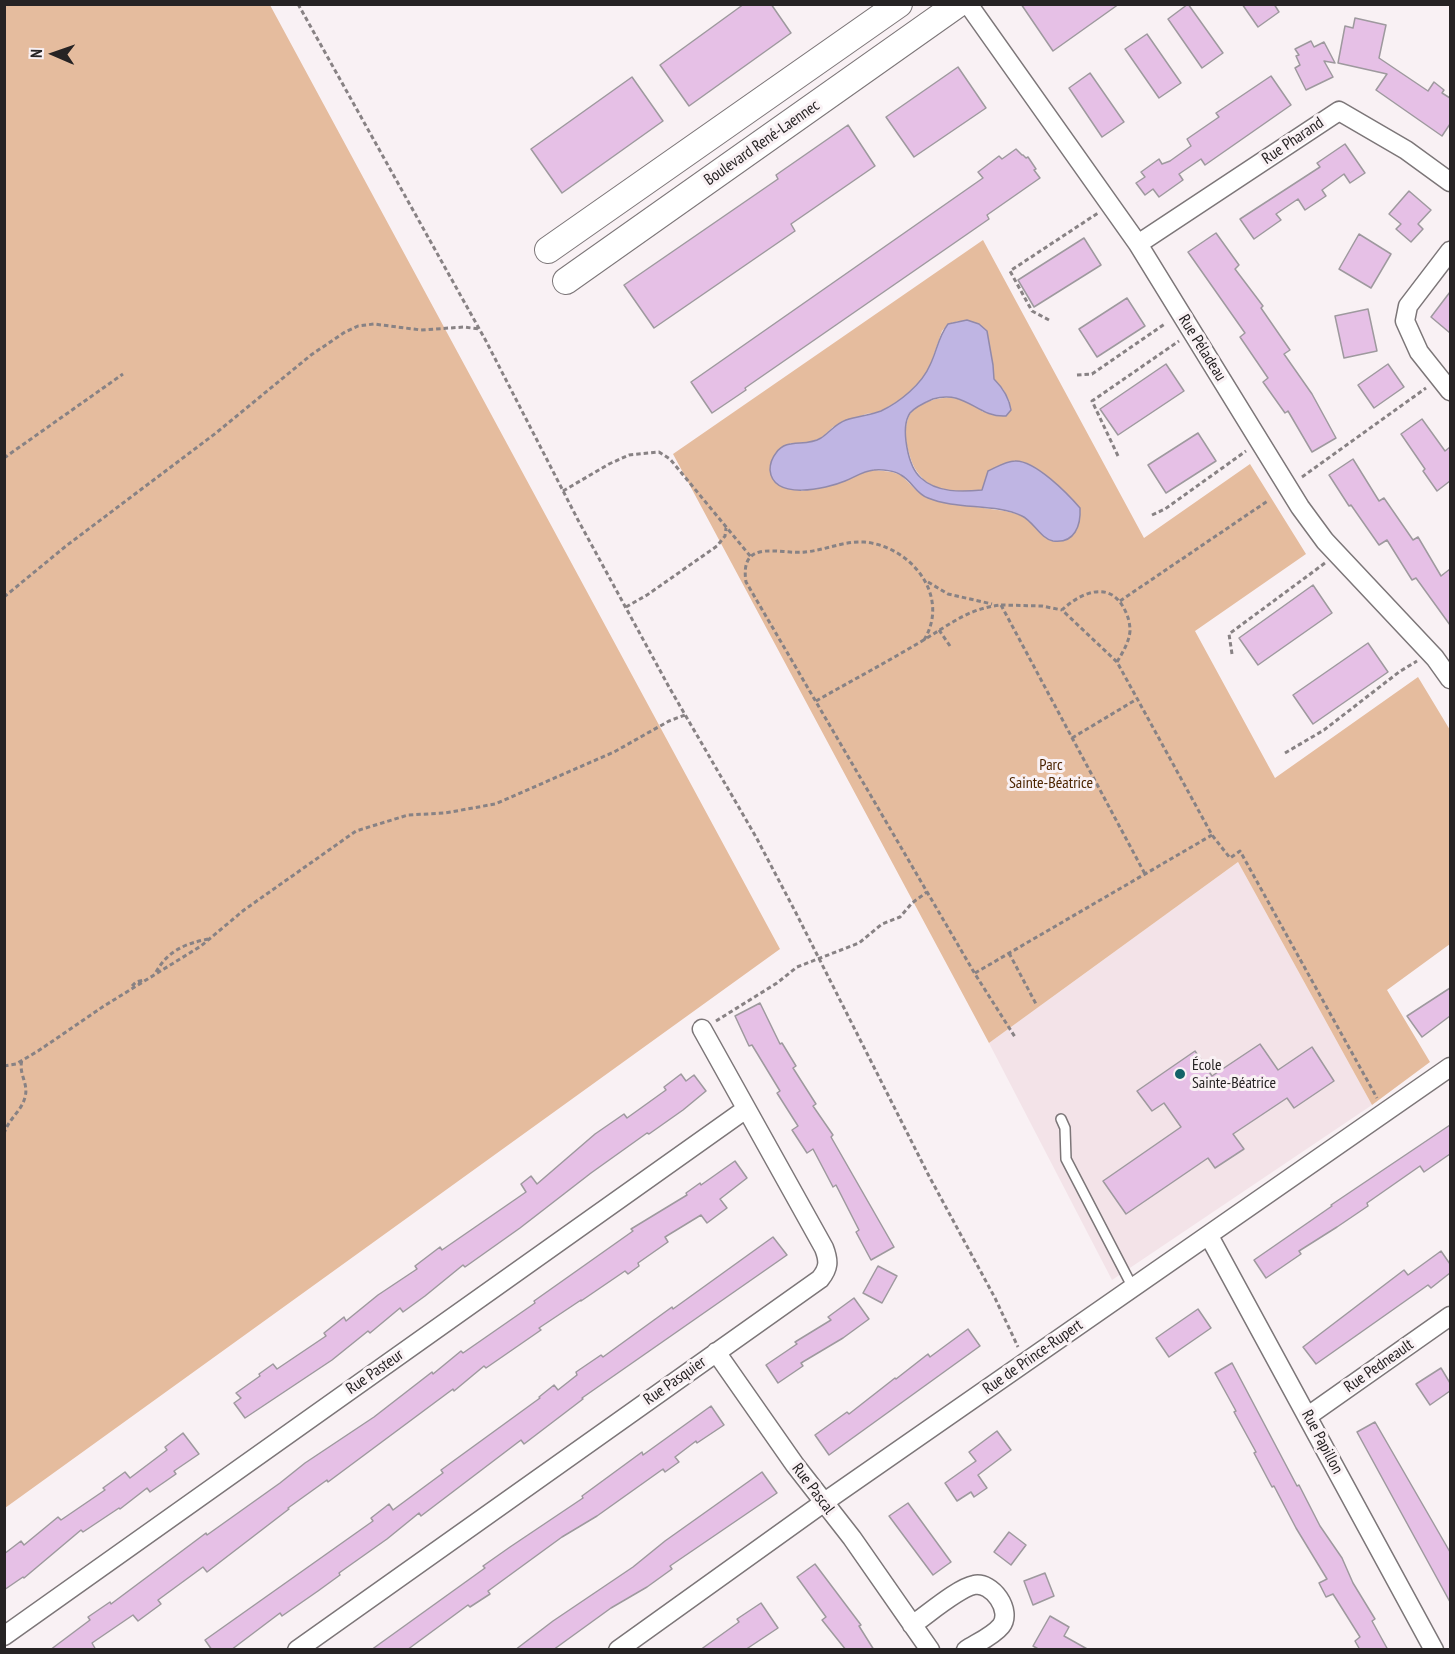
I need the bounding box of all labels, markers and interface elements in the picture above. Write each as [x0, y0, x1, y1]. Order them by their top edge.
north arrow [24, 24, 84, 84]
text: N [26, 49, 46, 58]
street label: Boulevard René-Laennec [701, 96, 823, 190]
street label: Rue Pharand [1259, 113, 1327, 169]
street label: Rue Péladeau [1174, 311, 1230, 385]
park label: Parc Sainte-Béatrice [1009, 755, 1093, 793]
place label: École Sainte-Béatrice [1192, 1055, 1276, 1093]
marker: École Sainte-Béatrice [1173, 1067, 1187, 1081]
street label: Rue de Prince-Rupert [979, 1316, 1087, 1398]
street label: Rue Pedneault [1341, 1335, 1417, 1397]
street label: Rue Pasteur [343, 1345, 407, 1399]
street label: Rue Pasquier [640, 1353, 710, 1409]
street label: Rue Papillon [1297, 1407, 1347, 1477]
street label: Rue Pascal [788, 1460, 838, 1518]

